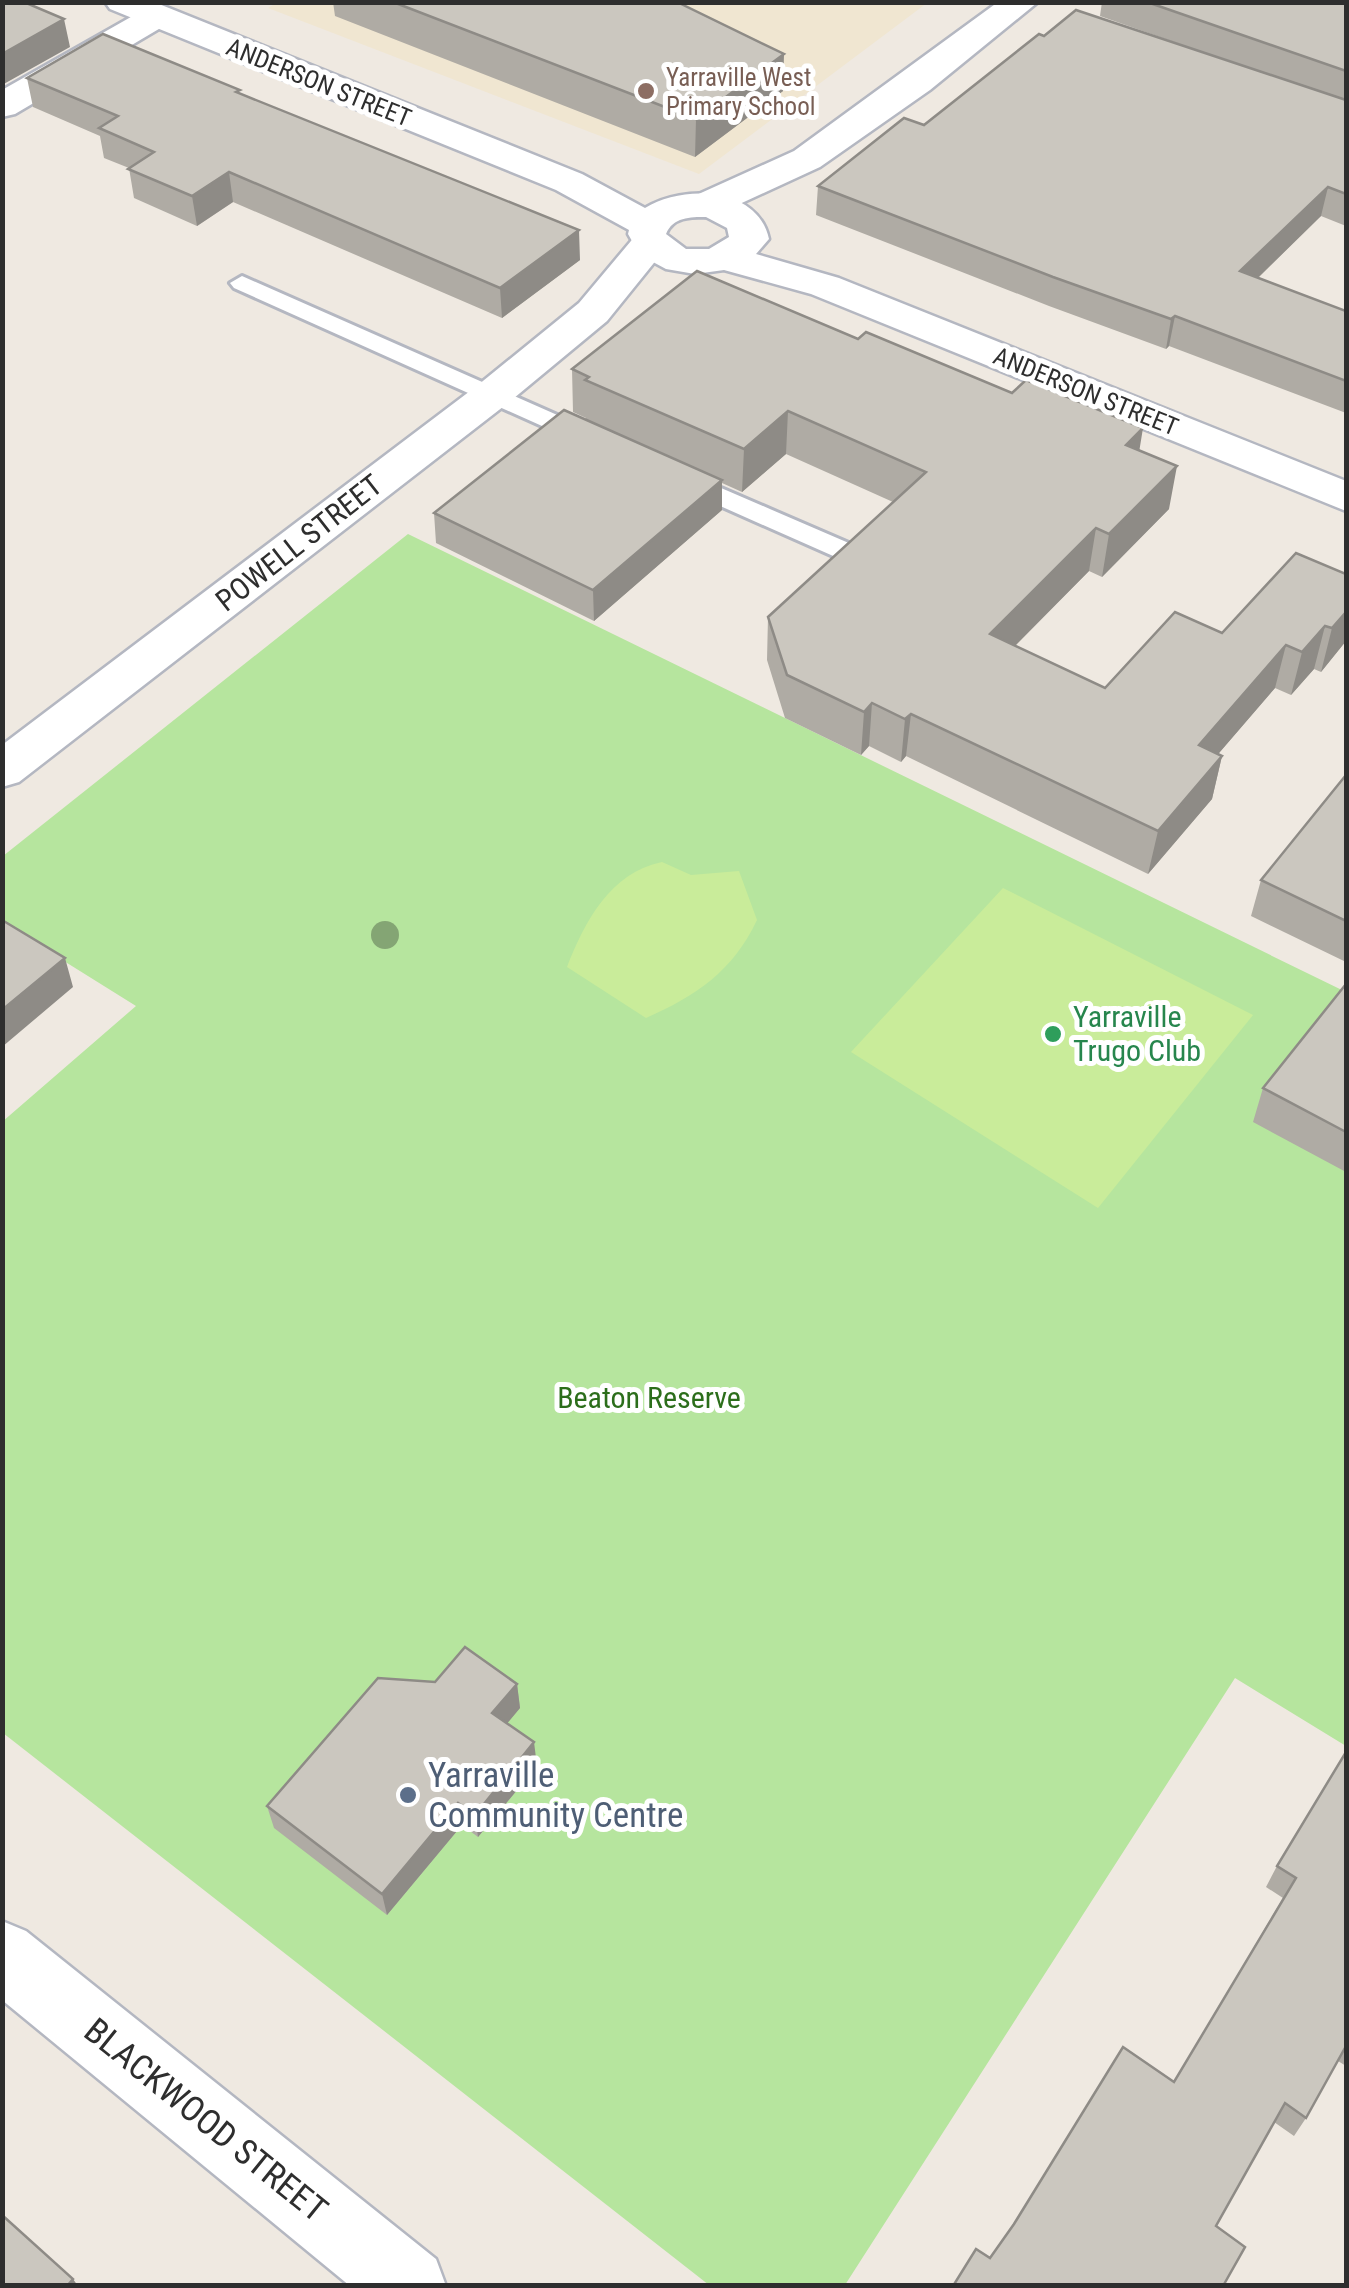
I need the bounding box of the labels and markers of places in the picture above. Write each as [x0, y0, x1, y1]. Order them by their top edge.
place label: Yarraville West Primary School [666, 63, 815, 121]
marker: Yarraville West Primary School [635, 80, 657, 102]
place label: Yarraville Trugo Club [1073, 999, 1201, 1068]
marker: Yarraville Trugo Club [1042, 1023, 1064, 1045]
place label: Yarraville Community Centre [428, 1755, 683, 1836]
marker: Yarraville Community Centre [397, 1784, 419, 1806]

